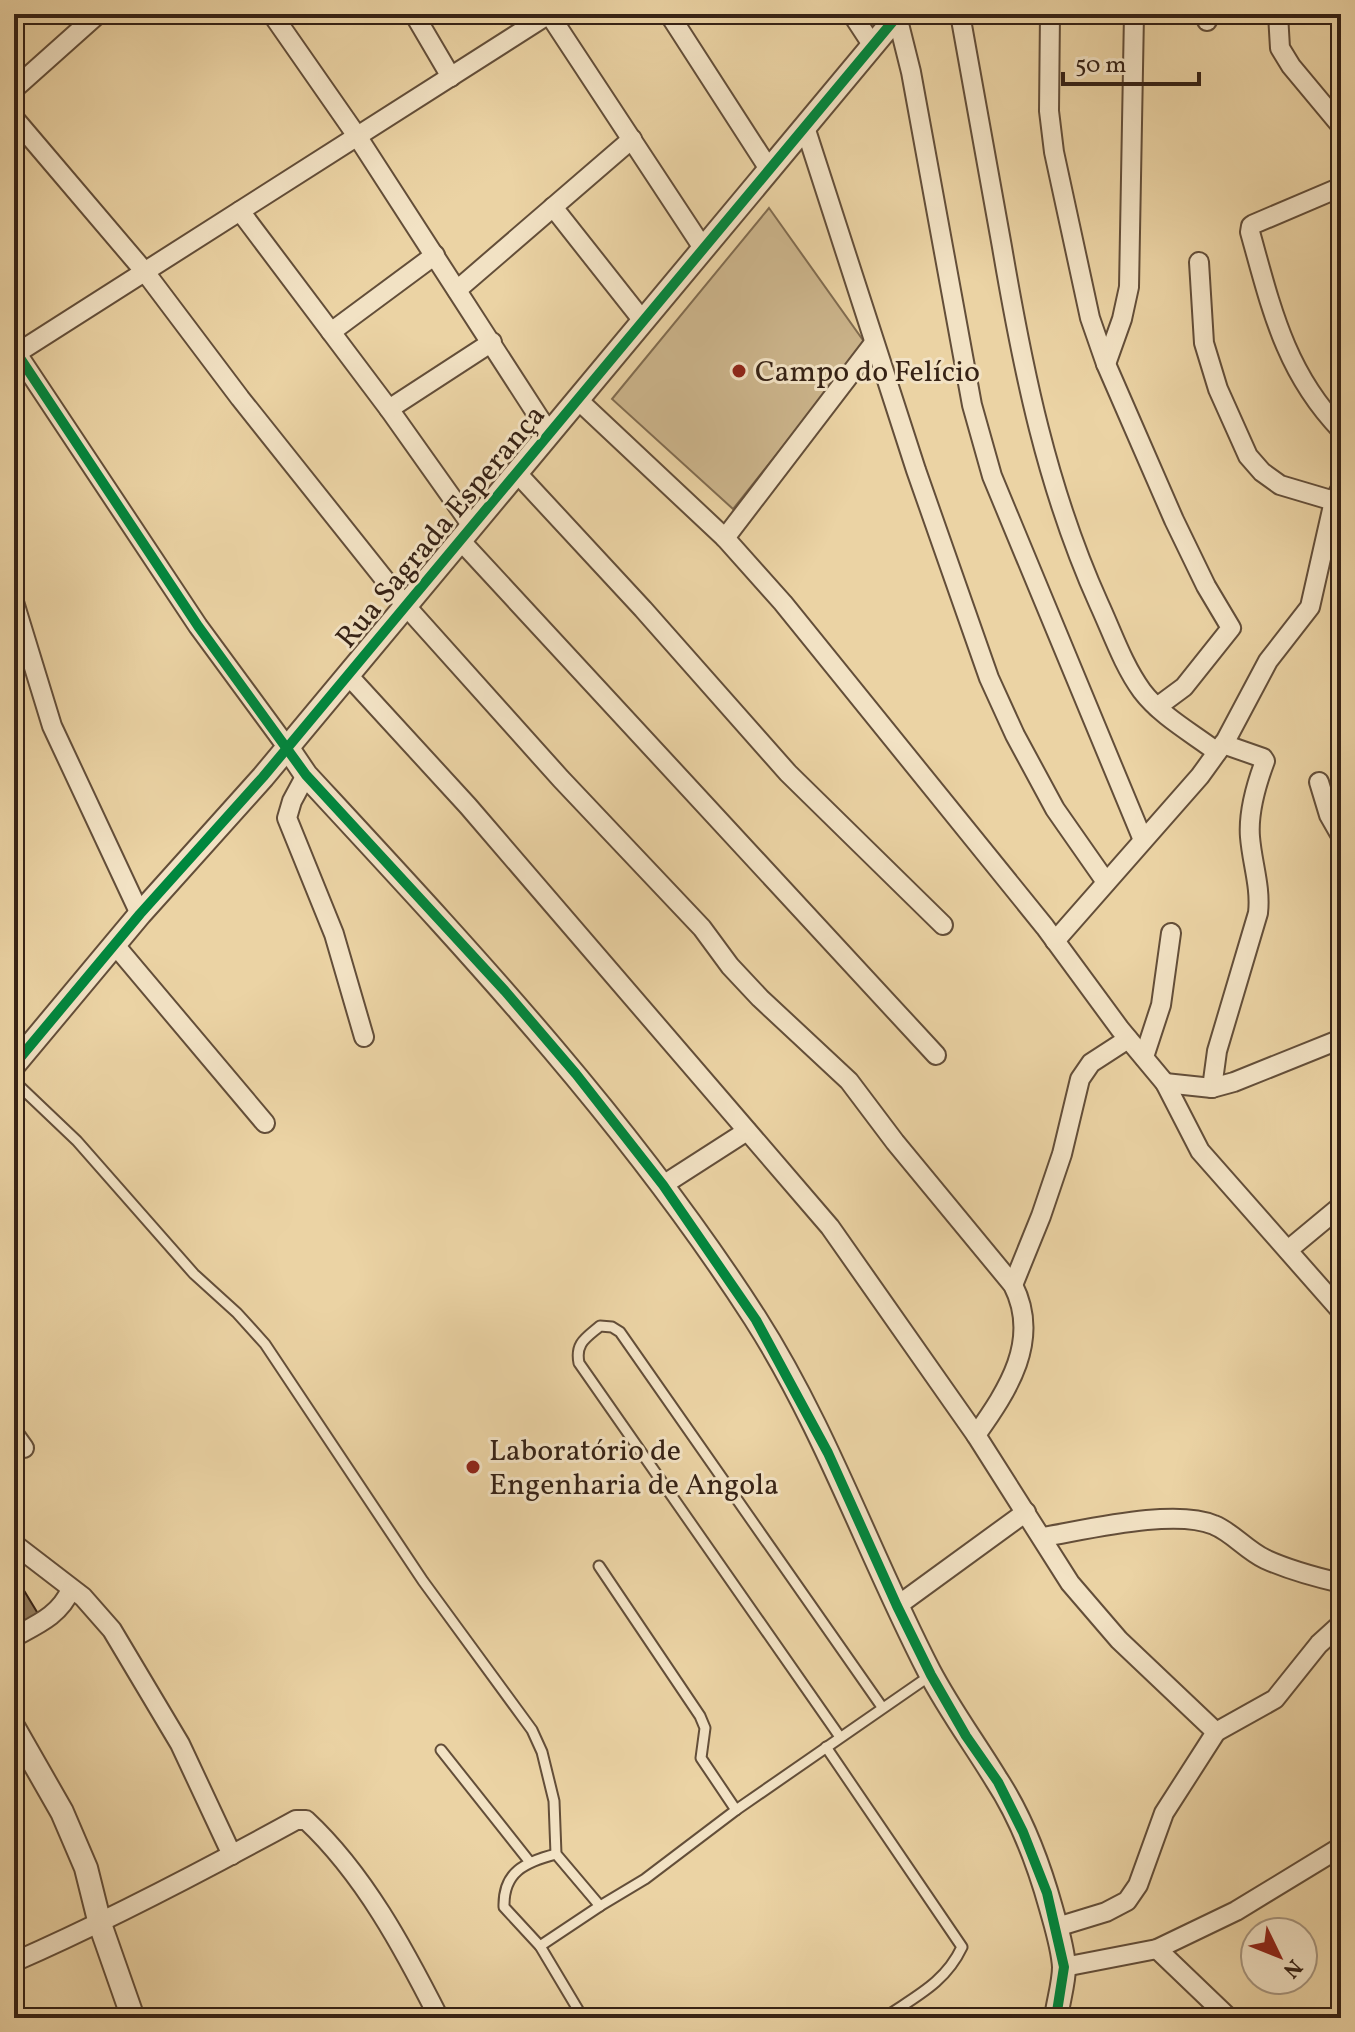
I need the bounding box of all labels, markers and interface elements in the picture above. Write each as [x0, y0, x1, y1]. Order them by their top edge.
scale bar [1063, 36, 1199, 86]
text: 50 m [1075, 49, 1127, 83]
place label: Campo do Felício [755, 352, 980, 394]
marker: Campo do Felício [730, 362, 748, 380]
street label: Rua Sagrada Esperança [327, 396, 556, 658]
place label: Laboratório de Engenharia de Angola [489, 1431, 779, 1507]
marker: Laboratório de Engenharia de Angola [464, 1458, 482, 1476]
north arrow [1239, 1916, 1319, 1996]
text: N [1275, 1952, 1309, 1984]

